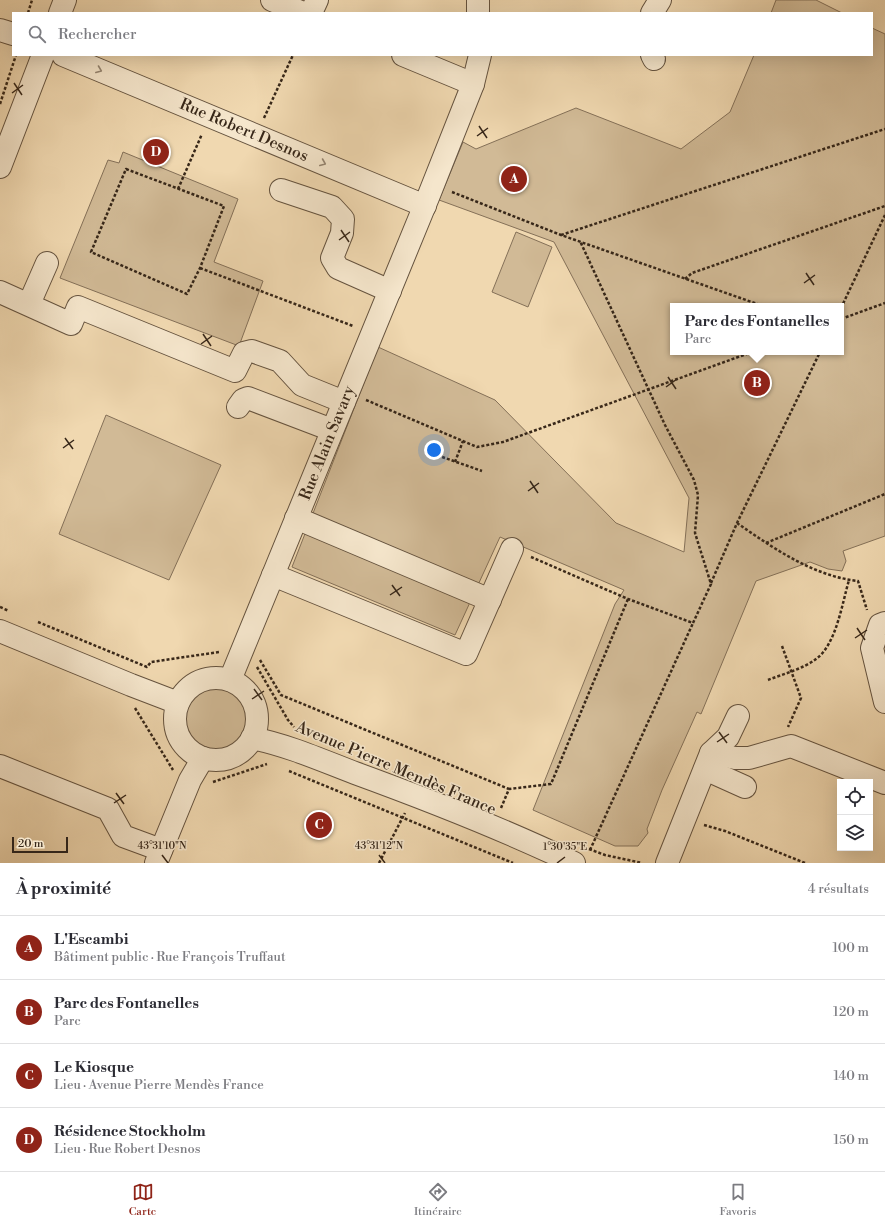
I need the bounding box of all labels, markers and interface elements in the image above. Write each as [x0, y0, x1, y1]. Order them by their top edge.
search box [12, 12, 873, 56]
icon: search [26, 23, 48, 45]
text: Rechercher [58, 25, 137, 44]
one-way arrow [95, 65, 103, 73]
street label: Rue Robert Desnos [177, 94, 311, 166]
pin: D [143, 137, 169, 167]
one-way arrow [318, 158, 326, 166]
pin: A [501, 164, 527, 194]
popup [670, 303, 844, 355]
text: Parc des Fontanelles [685, 312, 829, 331]
text: Parc [685, 331, 711, 347]
pin: B [744, 368, 770, 398]
street label: Rue Alain Savary [295, 383, 359, 503]
your location [424, 440, 444, 460]
street label: Avenue Pierre Mendès France [292, 716, 499, 819]
map controls [837, 779, 873, 851]
button: locate [837, 779, 873, 815]
pin: C [306, 810, 332, 840]
button: layers [837, 815, 873, 851]
scale bar [12, 835, 68, 854]
text: 20 m [18, 837, 43, 851]
text: 43°31'10"N [138, 840, 187, 852]
text: 43°31'12"N [355, 840, 404, 852]
text: 1°30'35"E [543, 841, 587, 853]
text: À proximité [16, 878, 111, 900]
text: 4 résultats [808, 881, 869, 897]
text: L'Escambi [54, 930, 129, 949]
text: A [24, 940, 34, 956]
text: 100 m [833, 940, 869, 956]
text: Bâtiment public · Rue François Truffaut [54, 949, 286, 965]
text: Parc des Fontanelles [54, 994, 199, 1013]
text: B [24, 1004, 34, 1020]
text: 120 m [833, 1004, 869, 1020]
text: Parc [54, 1013, 81, 1029]
text: Le Kiosque [54, 1058, 134, 1077]
text: C [24, 1068, 34, 1084]
text: 140 m [833, 1068, 869, 1084]
text: Lieu · Avenue Pierre Mendès France [54, 1077, 264, 1093]
text: Résidence Stockholm [54, 1122, 206, 1141]
text: D [24, 1132, 34, 1148]
text: 150 m [834, 1132, 869, 1148]
text: Lieu · Rue Robert Desnos [54, 1141, 201, 1157]
tab: Carte [129, 1181, 156, 1219]
tab: Itinéraire [414, 1181, 462, 1219]
tab: Favoris [719, 1181, 756, 1219]

